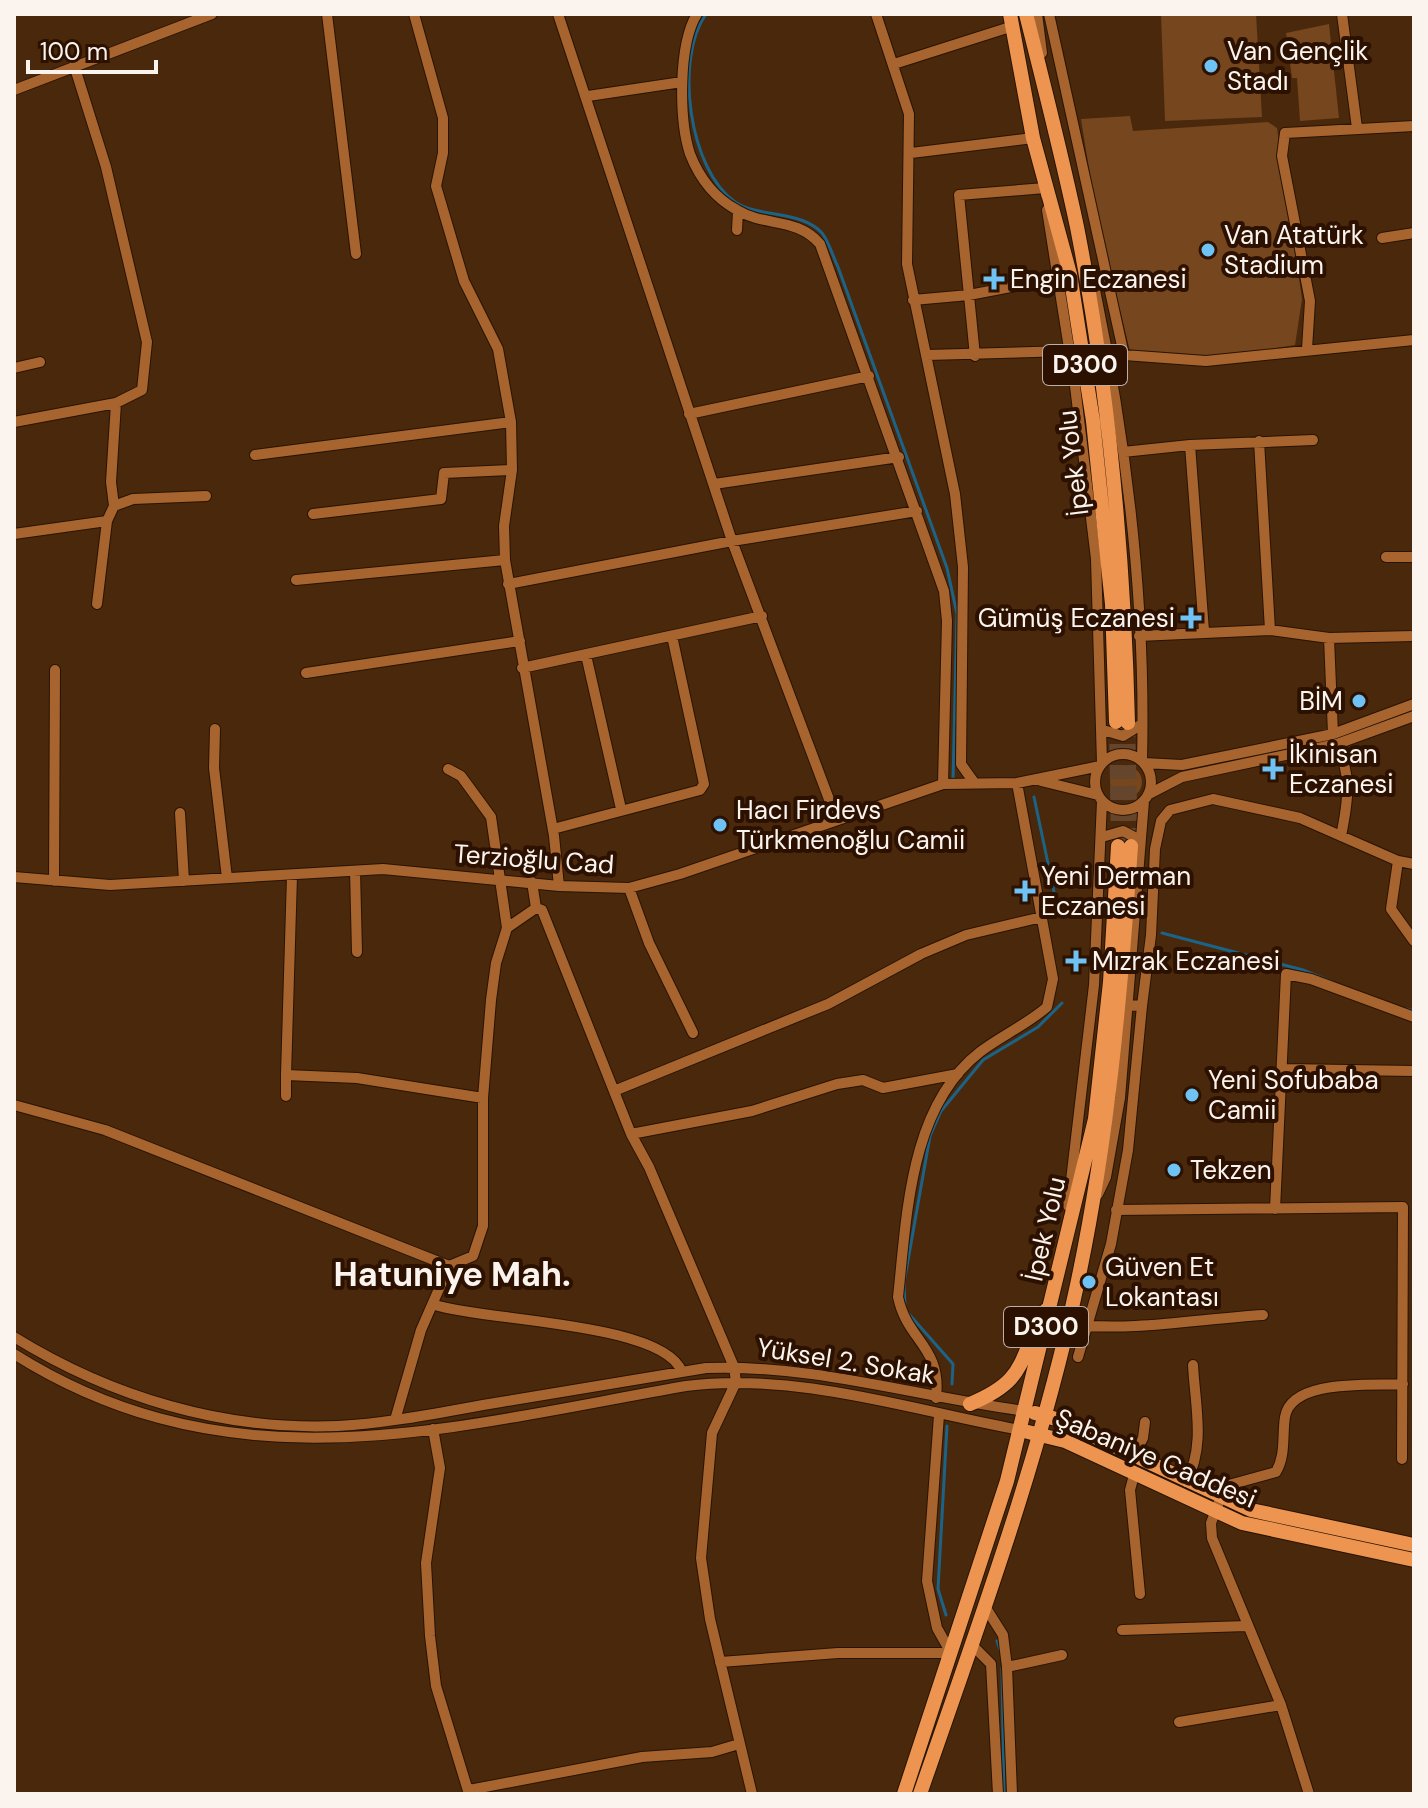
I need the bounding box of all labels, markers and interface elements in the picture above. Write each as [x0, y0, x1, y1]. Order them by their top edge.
scale bar [28, 24, 156, 74]
place label: Van Gençlik Stadı [1227, 34, 1368, 98]
text: 100 m [40, 36, 108, 67]
marker: Van Gençlik Stadı [1202, 57, 1220, 75]
place label: Van Atatürk Stadium [1224, 218, 1364, 282]
marker: Van Atatürk Stadium [1199, 241, 1217, 259]
place label: Engin Eczanesi [1010, 262, 1187, 296]
marker: Engin Eczanesi [985, 270, 1003, 288]
road number: D300 [1043, 345, 1127, 385]
street label: İpek Yolu [1050, 408, 1096, 518]
place label: Gümüş Eczanesi [978, 601, 1175, 635]
marker: Gümüş Eczanesi [1182, 609, 1200, 627]
place label: BİM [1299, 684, 1343, 718]
marker: BİM [1350, 692, 1368, 710]
place label: İkinisan Eczanesi [1289, 737, 1394, 801]
marker: İkinisan Eczanesi [1264, 760, 1282, 778]
place label: Hacı Firdevs Türkmenoğlu Camii [736, 793, 965, 857]
marker: Hacı Firdevs Türkmenoğlu Camii [711, 816, 729, 834]
street label: Terzioğlu Cad [453, 836, 615, 882]
place label: Yeni Derman Eczanesi [1041, 859, 1191, 923]
marker: Yeni Derman Eczanesi [1016, 882, 1034, 900]
place label: Mızrak Eczanesi [1092, 944, 1280, 978]
marker: Mızrak Eczanesi [1067, 952, 1085, 970]
place label: Yeni Sofubaba Camii [1208, 1063, 1379, 1127]
marker: Yeni Sofubaba Camii [1183, 1086, 1201, 1104]
place label: Tekzen [1190, 1153, 1272, 1187]
marker: Tekzen [1165, 1161, 1183, 1179]
street label: İpek Yolu [1017, 1173, 1073, 1285]
place label: Güven Et Lokantası [1105, 1250, 1219, 1314]
district label: Hatuniye Mah. [333, 1252, 571, 1297]
marker: Güven Et Lokantası [1080, 1273, 1098, 1291]
road number: D300 [1004, 1307, 1088, 1347]
street label: Yüksel 2. Sokak [754, 1330, 938, 1392]
street label: Şabaniye Caddesi [1050, 1400, 1262, 1516]

